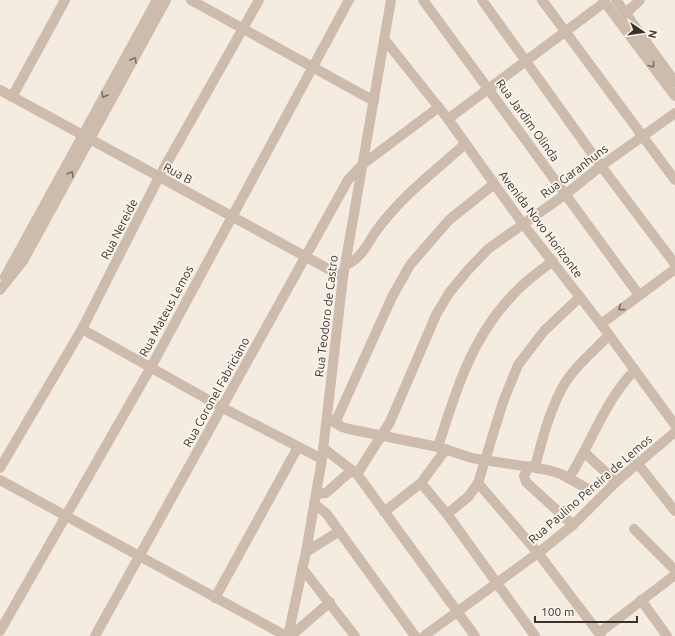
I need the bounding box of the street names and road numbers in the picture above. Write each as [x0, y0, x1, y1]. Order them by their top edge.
street label: Rua Jardim Olinda [494, 76, 562, 164]
street label: Rua Garanhuns [538, 142, 610, 200]
street label: Rua B [161, 160, 195, 186]
street label: Avenida Novo Horizonte [497, 168, 585, 280]
street label: Rua Nereide [98, 197, 140, 261]
street label: Rua Teodoro de Castro [312, 254, 340, 378]
street label: Rua Mateus Lemos [136, 263, 196, 359]
street label: Rua Coronel Fabriciano [180, 335, 252, 449]
street label: Rua Paulino Pereira de Lemos [526, 432, 654, 546]

